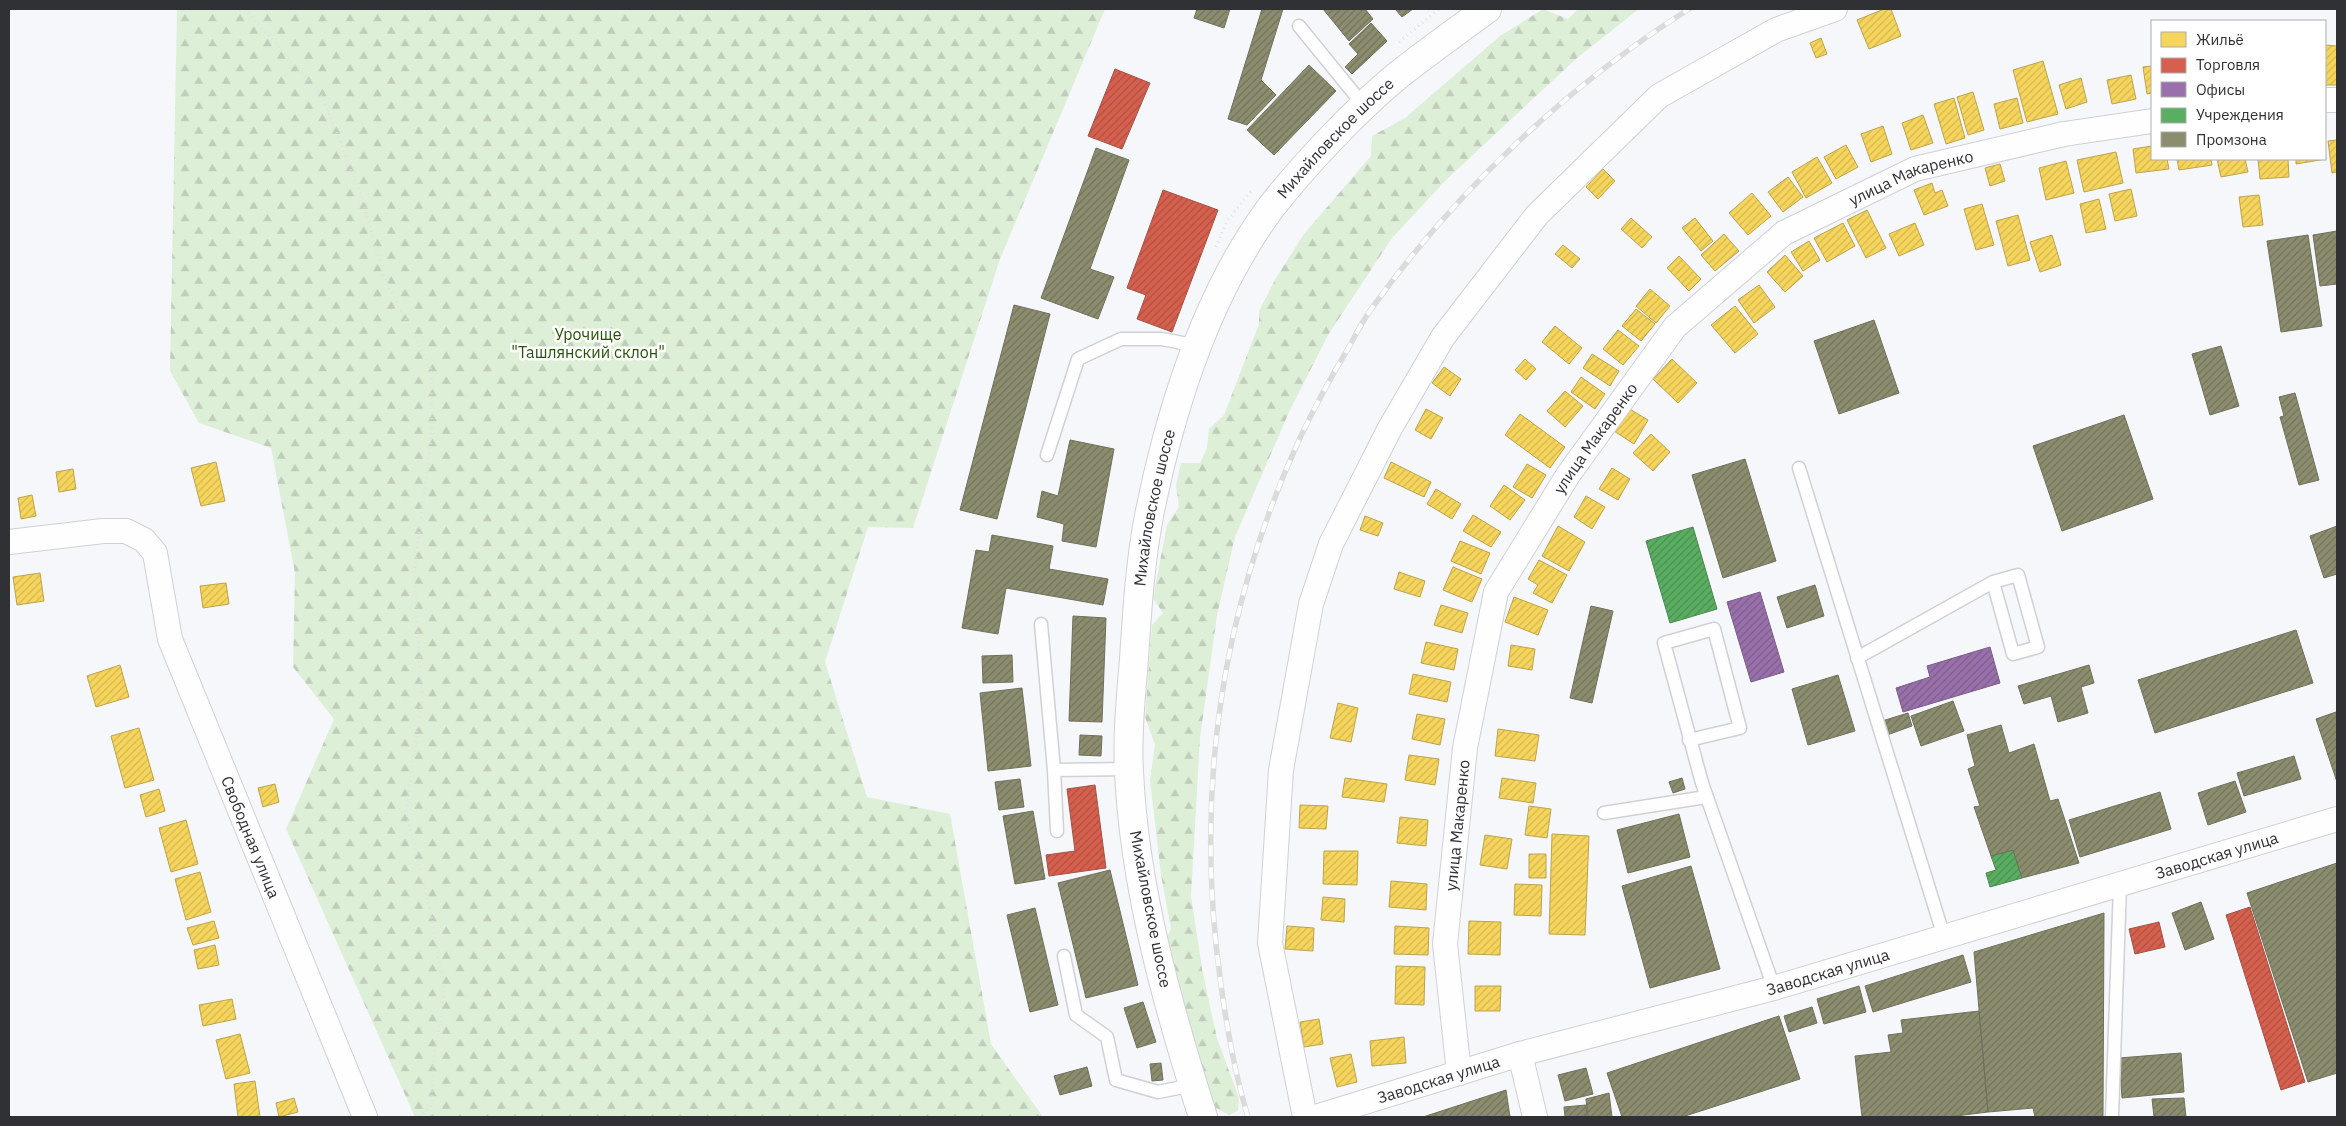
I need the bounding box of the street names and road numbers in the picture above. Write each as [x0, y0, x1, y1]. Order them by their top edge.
street label: Михайловское шоссе [1272, 73, 1398, 202]
street label: улица Макаренко [1845, 146, 1975, 210]
street label: улица Макаренко [1549, 379, 1642, 497]
street label: Михайловское шоссе [1129, 427, 1179, 587]
street label: улица Макаренко [1440, 759, 1474, 892]
street label: Свободная улица [217, 773, 285, 901]
street label: Заводская улица [2153, 827, 2281, 883]
street label: Михайловское шоссе [1126, 829, 1176, 990]
street label: Заводская улица [1764, 944, 1892, 1000]
street label: Заводская улица [1374, 1051, 1503, 1108]

